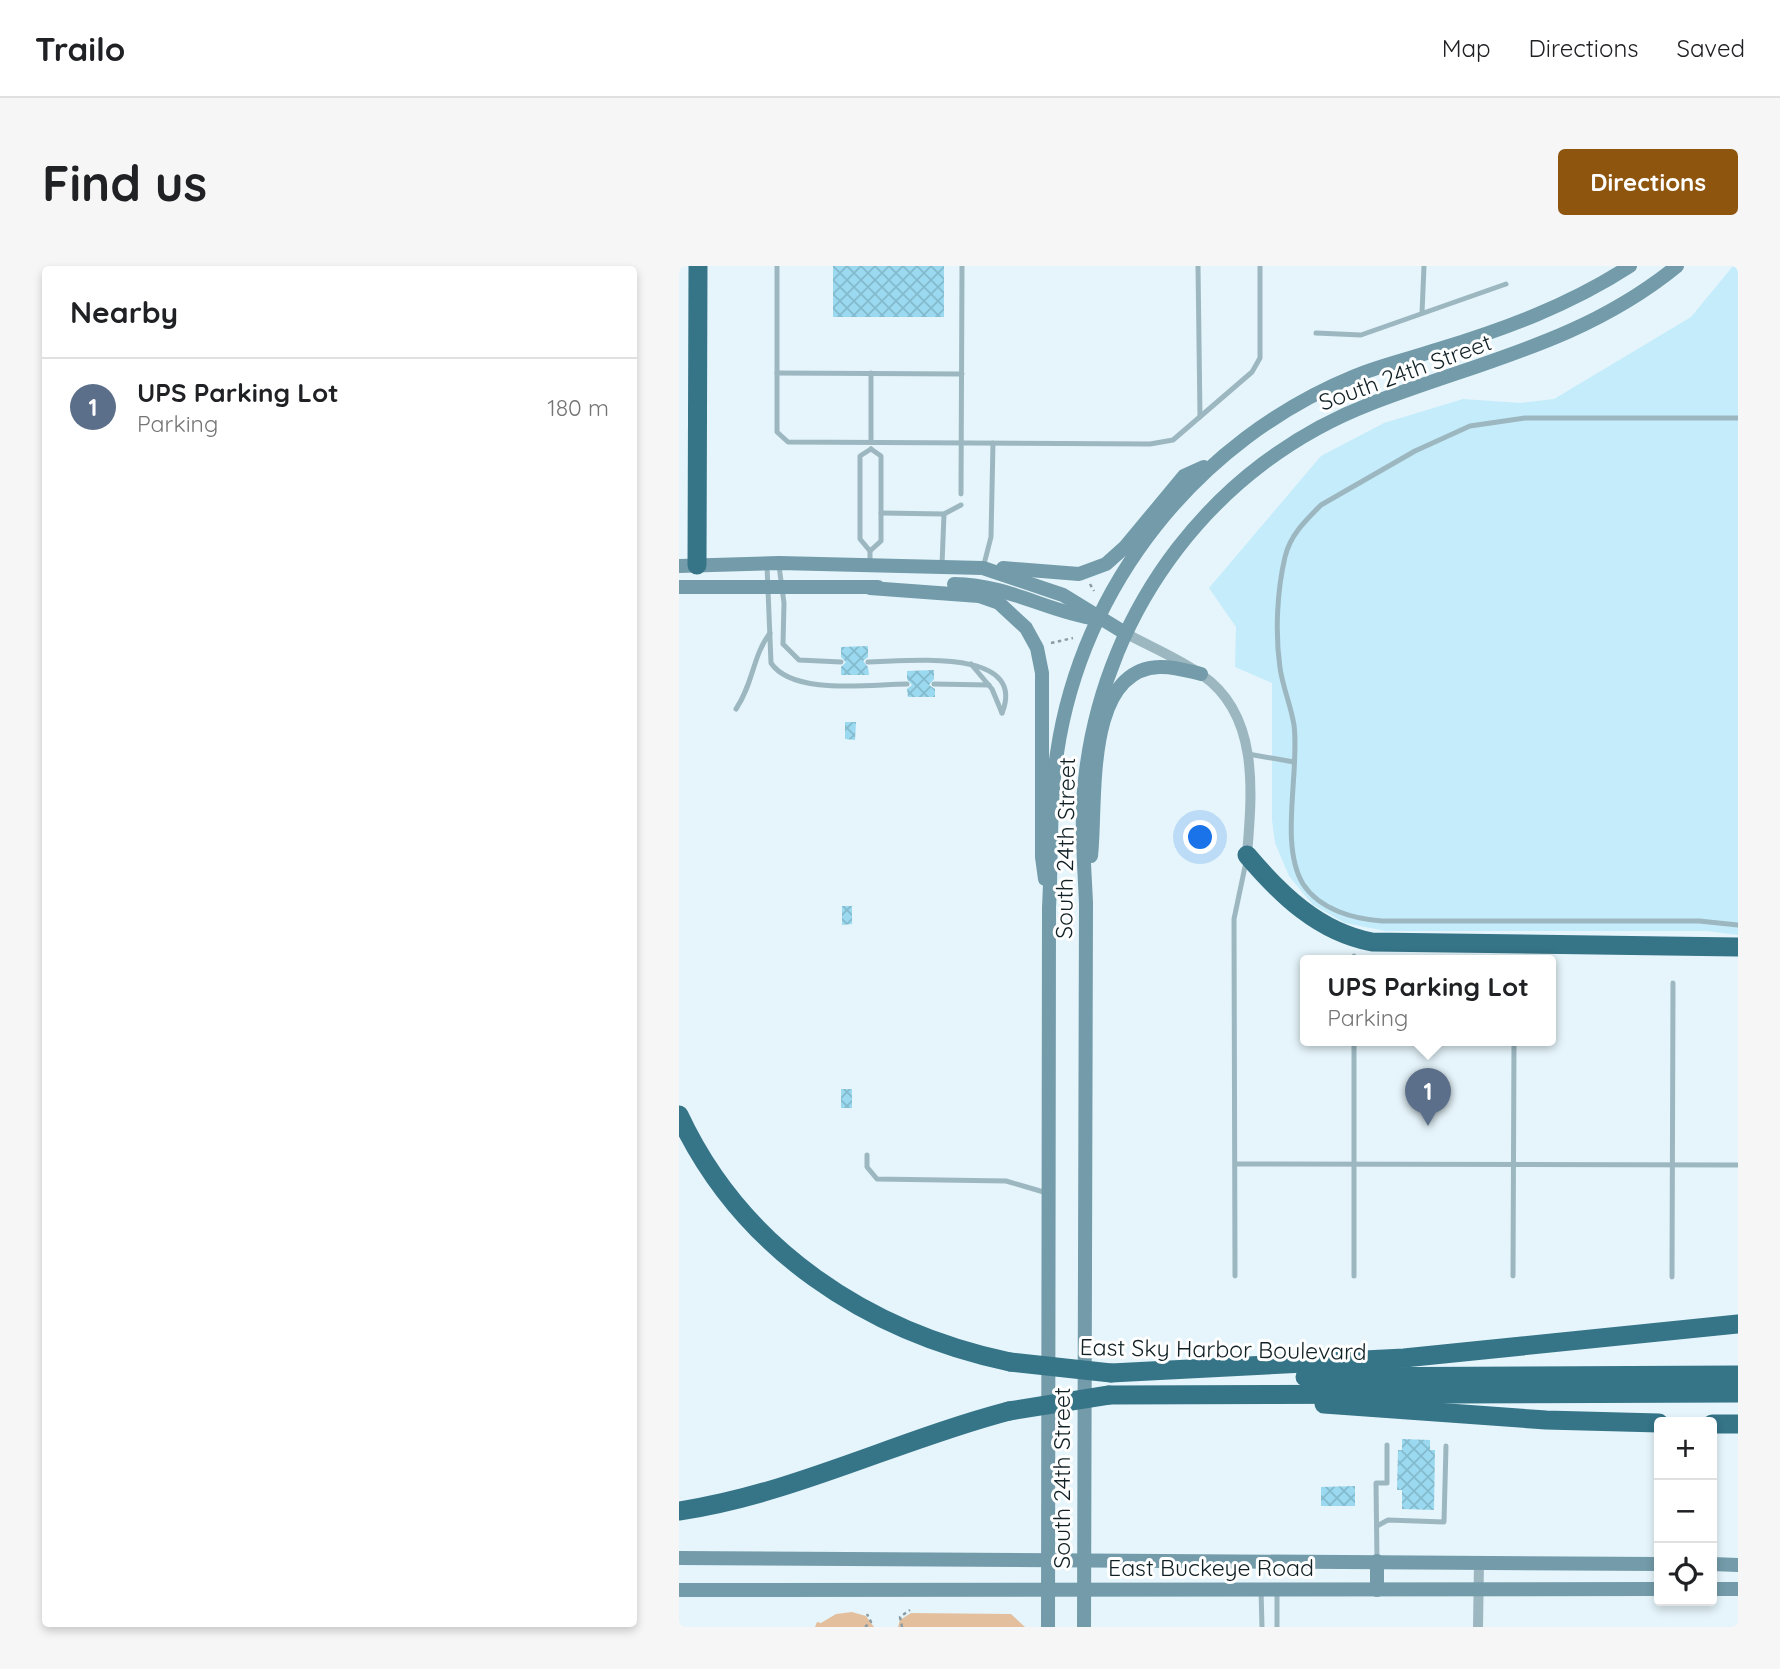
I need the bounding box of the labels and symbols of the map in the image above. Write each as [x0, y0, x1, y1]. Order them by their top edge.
street label: South 24th Street [1315, 327, 1495, 417]
street label: South 24th Street [1049, 757, 1081, 939]
your location [1183, 820, 1217, 854]
pin: 1 [1405, 1068, 1451, 1126]
street label: East Sky Harbor Boulevard [1079, 1332, 1367, 1366]
street label: South 24th Street [1047, 1387, 1076, 1569]
street label: East Buckeye Road [1108, 1553, 1314, 1582]

